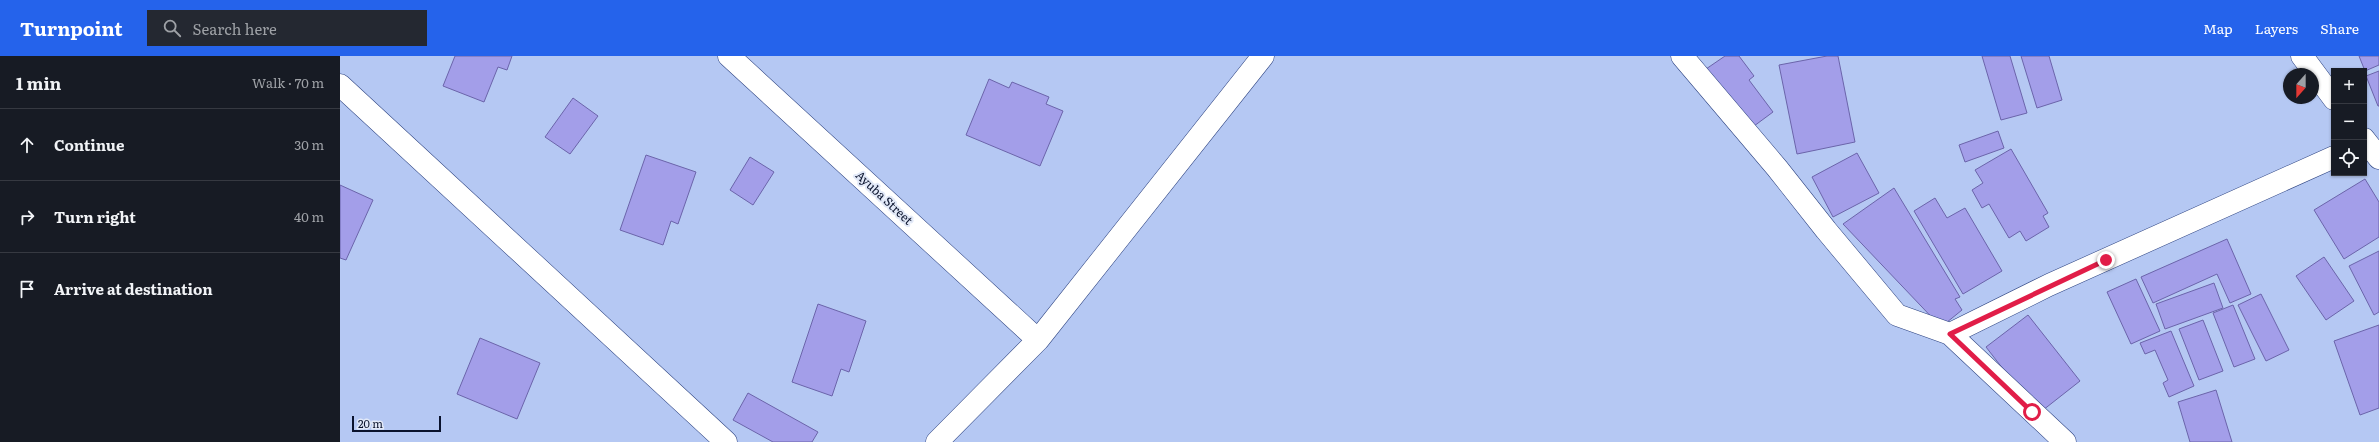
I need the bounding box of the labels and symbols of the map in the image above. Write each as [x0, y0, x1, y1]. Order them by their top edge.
north arrow [2283, 68, 2319, 104]
street label: Ayuba Street [852, 166, 917, 229]
route end [2097, 251, 2115, 269]
route start [2023, 403, 2041, 421]
scale bar [352, 414, 441, 433]

